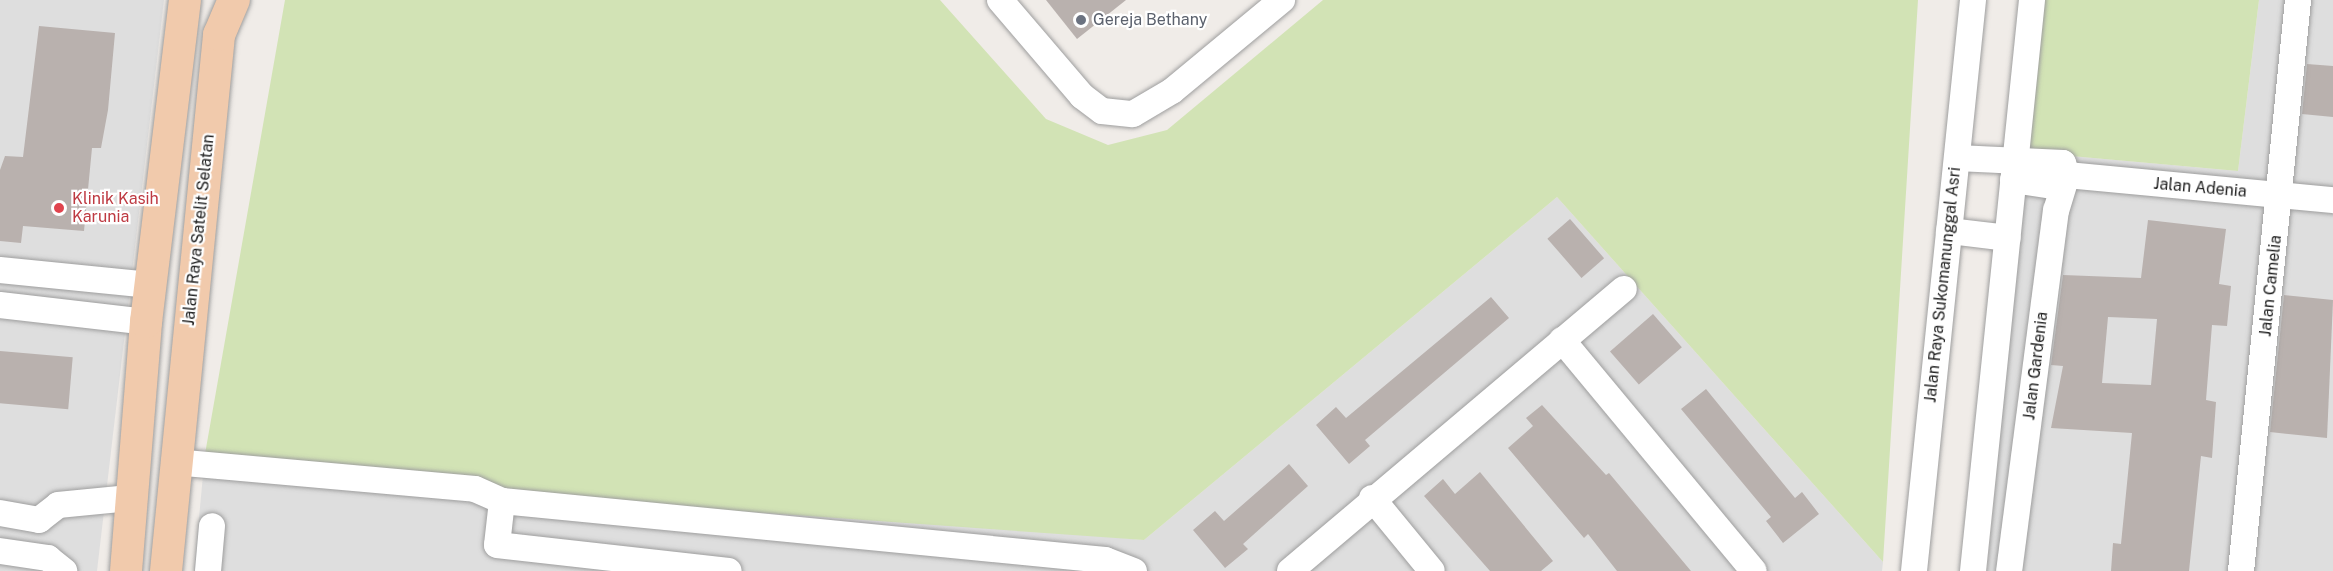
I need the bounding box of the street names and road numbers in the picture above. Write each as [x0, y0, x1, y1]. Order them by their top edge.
street label: Jalan Raya Satelit Selatan [179, 133, 219, 327]
street label: Jalan Raya Sukomanunggal Asri [1921, 166, 1965, 404]
street label: Jalan Adenia [2153, 174, 2247, 202]
street label: Jalan Camelia [2256, 234, 2286, 338]
street label: Jalan Gardenia [2020, 311, 2052, 421]

